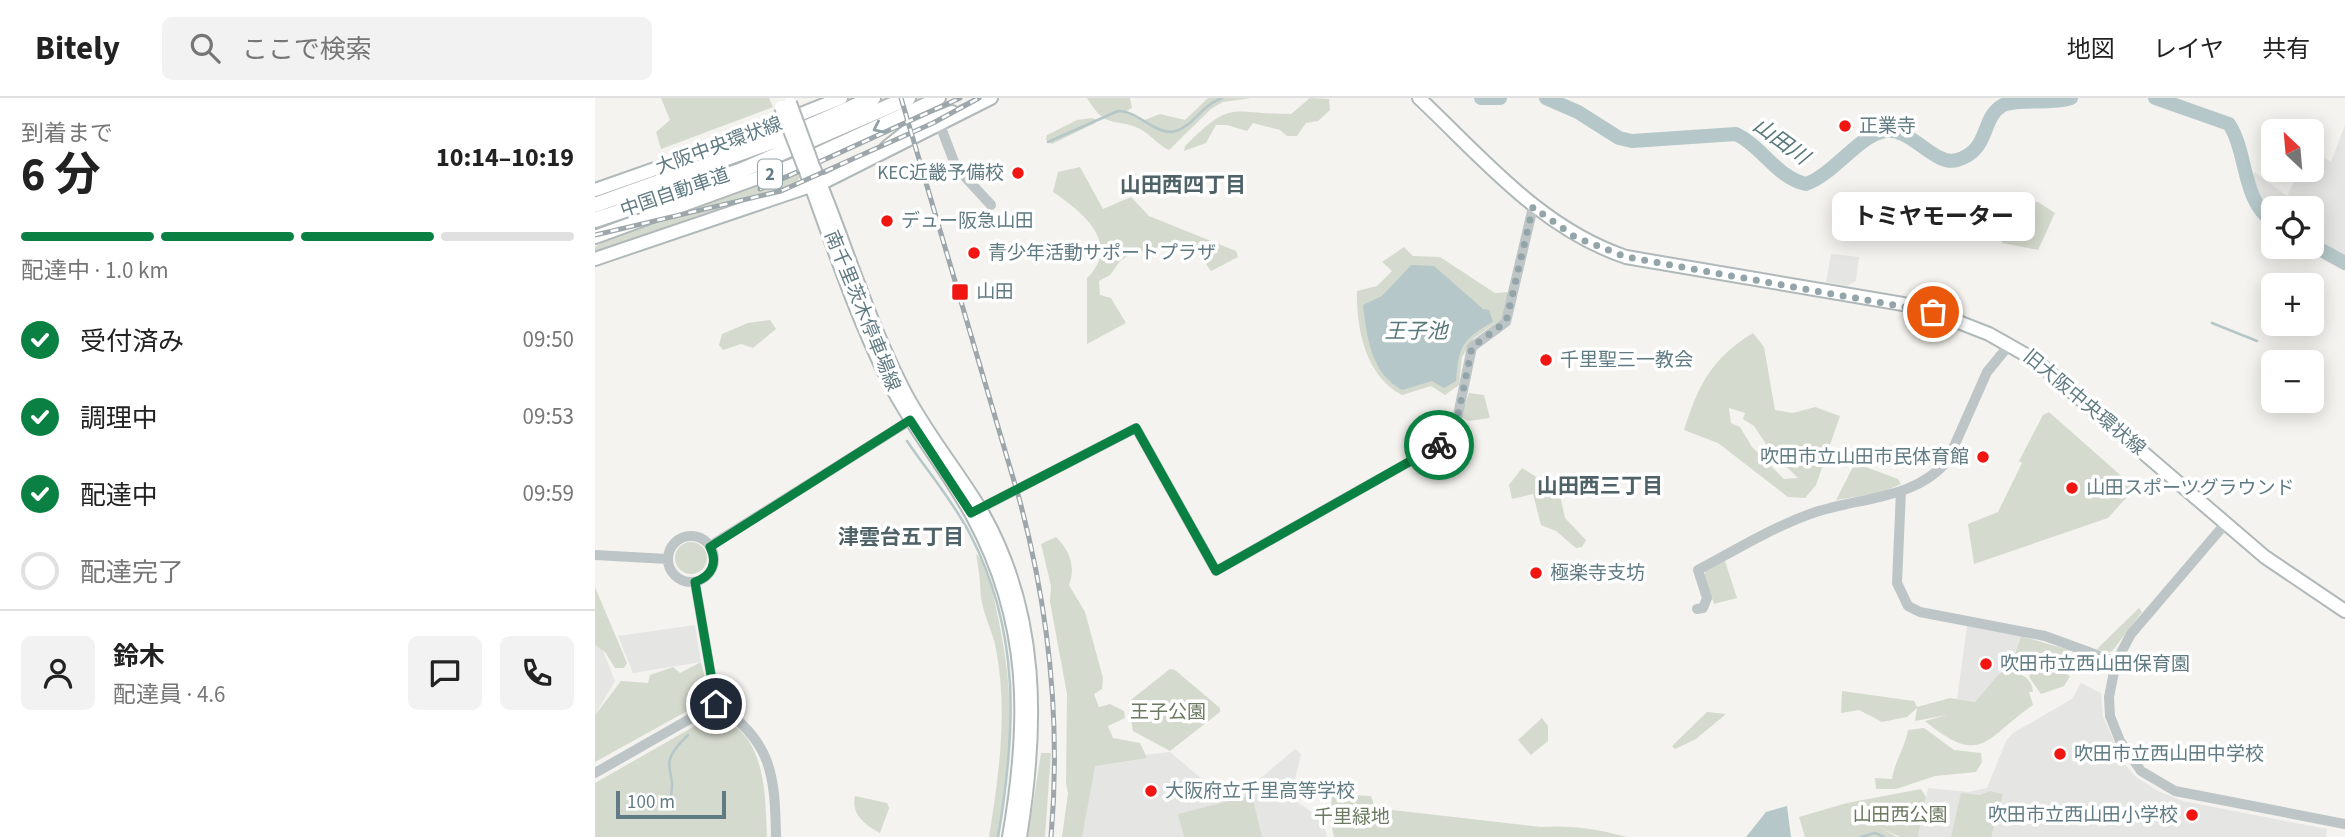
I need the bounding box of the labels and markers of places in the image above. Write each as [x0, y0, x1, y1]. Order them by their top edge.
place label: 正業寺 [1859, 113, 1916, 140]
marker: 正業寺 [1837, 118, 1853, 134]
place label: KEC近畿予備校 [877, 160, 1004, 187]
marker: KEC近畿予備校 [1010, 165, 1026, 181]
callout: トミヤモーター [1831, 193, 2035, 242]
place label: デュー阪急山田 [901, 208, 1034, 235]
marker: デュー阪急山田 [879, 213, 895, 229]
place label: 青少年活動サポートプラザ [988, 240, 1216, 267]
marker: 青少年活動サポートプラザ [966, 245, 982, 261]
place label: 山田 [976, 279, 1014, 306]
marker: 山田 [950, 282, 970, 302]
pin [1903, 282, 1963, 342]
place label: 千里聖三一教会 [1560, 347, 1693, 374]
marker: 千里聖三一教会 [1538, 352, 1554, 368]
place label: 吹田市立山田市民体育館 [1760, 444, 1969, 471]
marker: 吹田市立山田市民体育館 [1975, 449, 1991, 465]
place label: 山田スポーツグラウンド [2086, 475, 2295, 502]
marker: 山田スポーツグラウンド [2064, 480, 2080, 496]
place label: 極楽寺支坊 [1550, 560, 1645, 587]
marker: 極楽寺支坊 [1528, 565, 1544, 581]
place label: 吹田市立西山田保育園 [2000, 651, 2190, 678]
marker: 吹田市立西山田保育園 [1978, 656, 1994, 672]
pin [686, 674, 746, 734]
place label: 吹田市立西山田中学校 [2074, 741, 2264, 768]
marker: 吹田市立西山田中学校 [2052, 746, 2068, 762]
place label: 大阪府立千里高等学校 [1165, 778, 1355, 805]
marker: 大阪府立千里高等学校 [1143, 783, 1159, 799]
place label: 吹田市立西山田小学校 [1988, 802, 2178, 829]
marker: 吹田市立西山田小学校 [2184, 807, 2200, 823]

